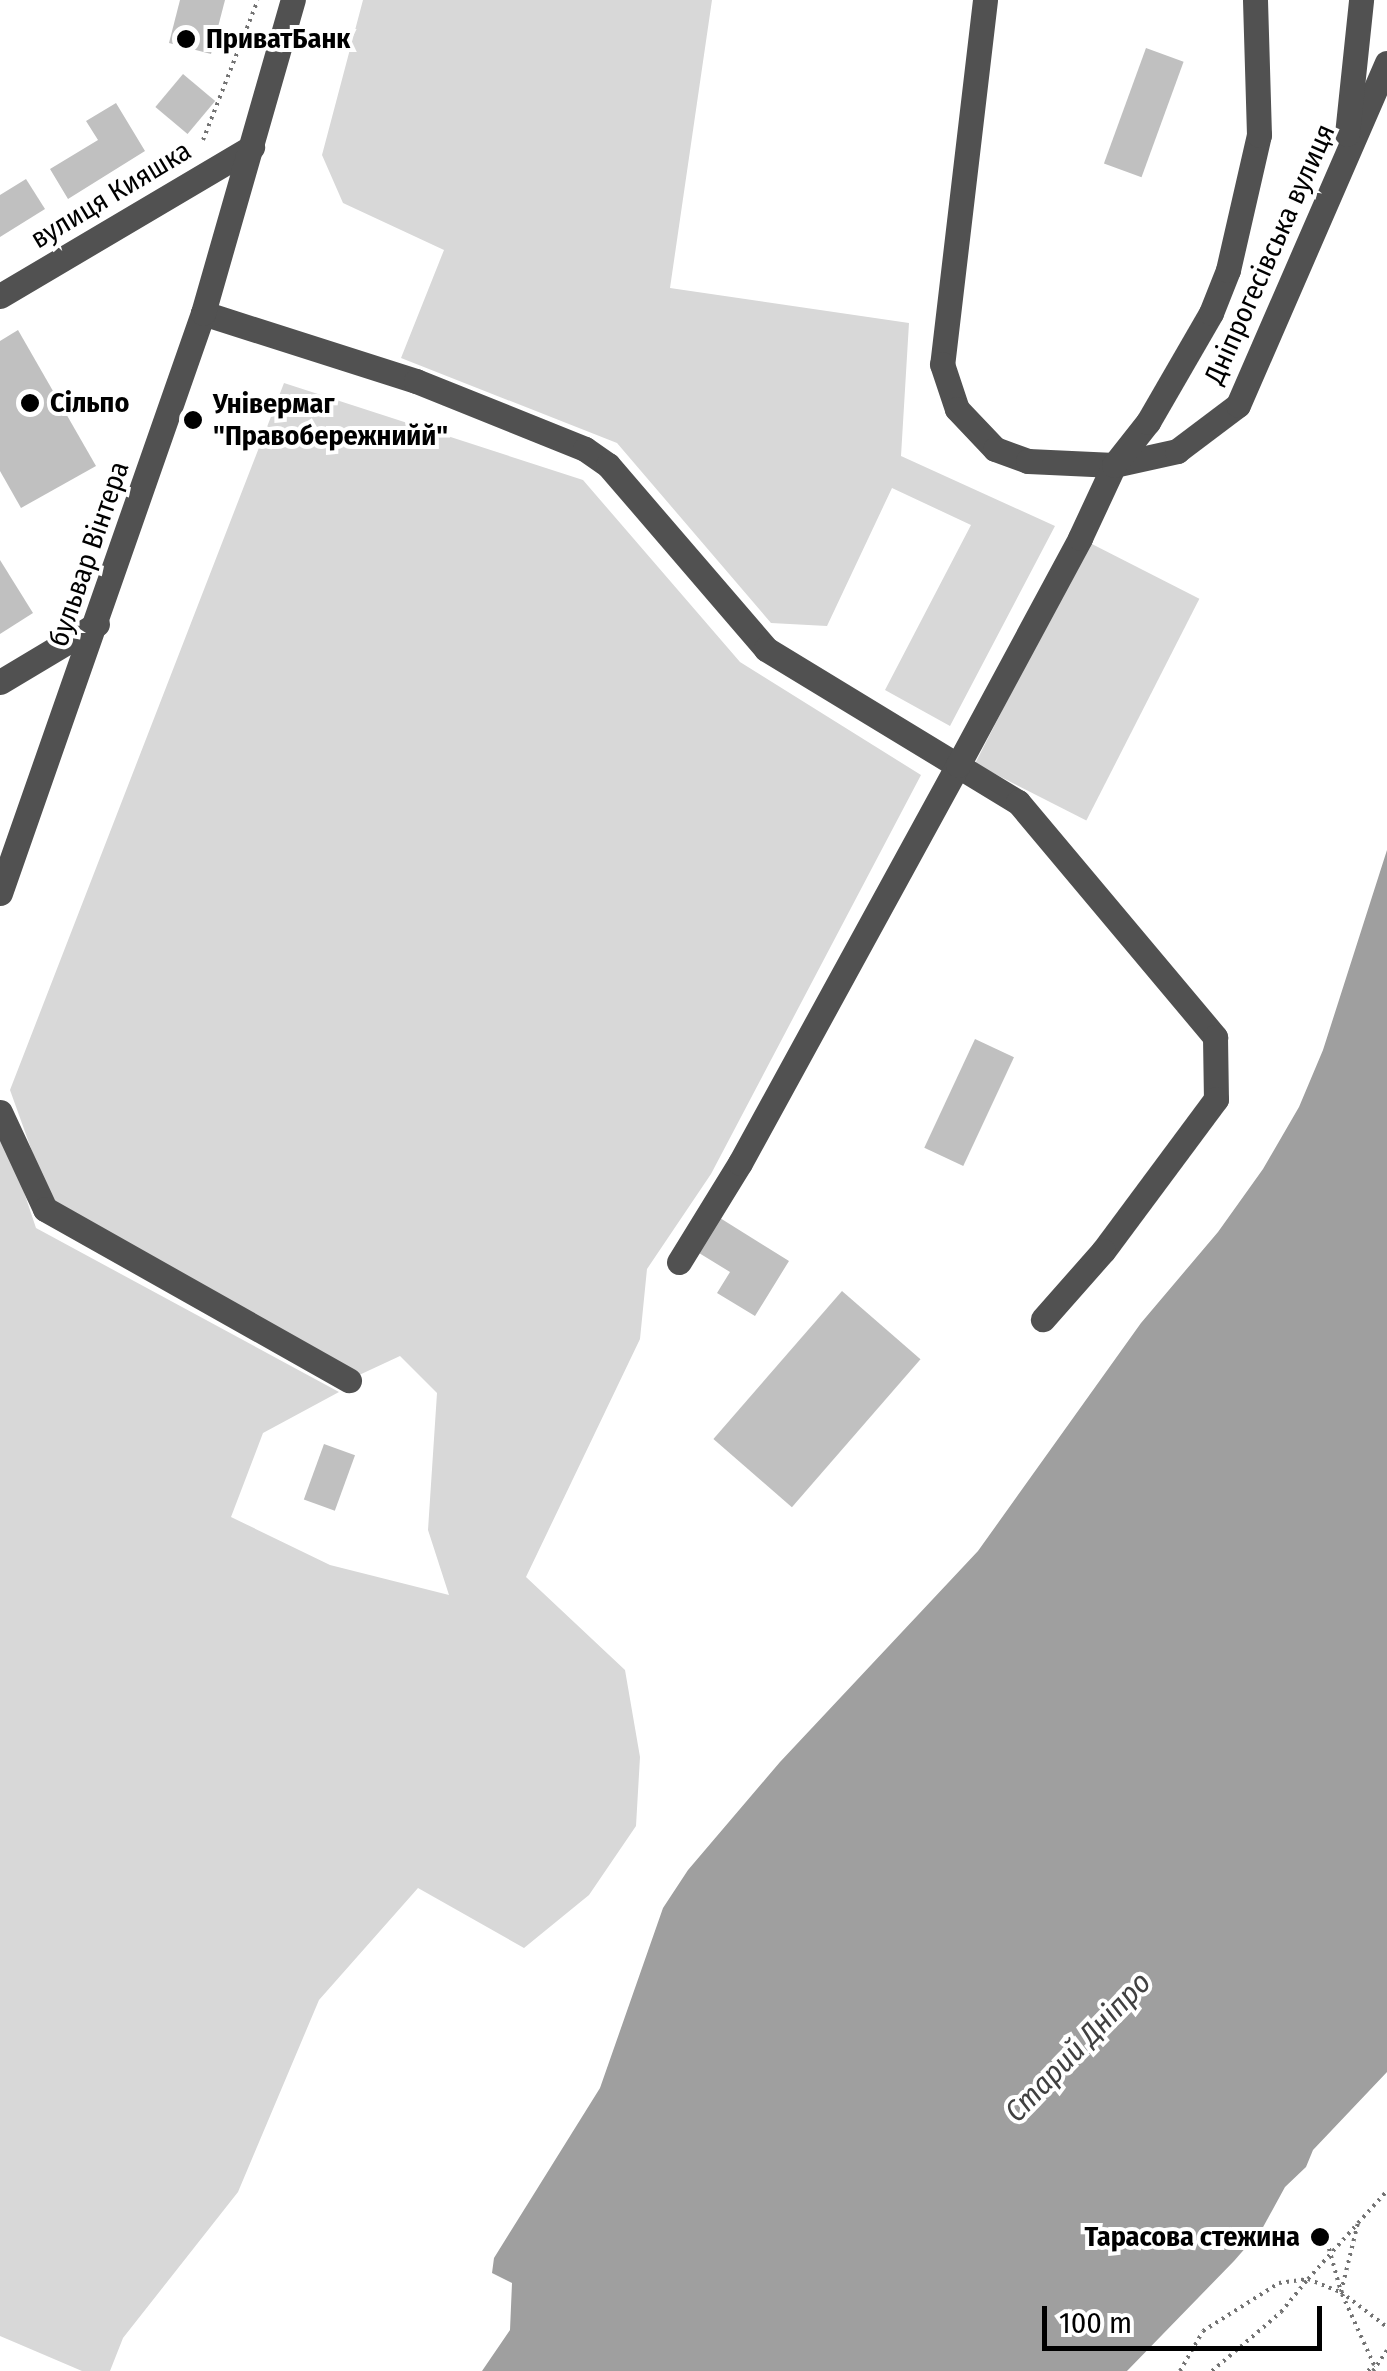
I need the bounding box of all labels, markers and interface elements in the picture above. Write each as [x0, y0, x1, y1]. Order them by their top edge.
place label: ПриватБанк [206, 22, 350, 56]
marker: ПриватБанк [175, 28, 197, 50]
street label: Дніпрогесівська вулиця [1198, 119, 1342, 389]
street label: вулиця Кияшка [25, 134, 197, 256]
place label: Сільпо [50, 386, 129, 420]
place label: Універмаг "Правобережнийй" [213, 387, 448, 453]
marker: Сільпо [19, 392, 41, 414]
marker: Універмаг "Правобережнийй" [182, 409, 204, 431]
street label: бульвар Вінтера [42, 457, 136, 651]
water label: Старий Дніпро [998, 1965, 1158, 2129]
place label: Тарасова стежина [1084, 2220, 1300, 2254]
marker: Тарасова стежина [1309, 2226, 1331, 2248]
scale bar [1047, 2286, 1327, 2348]
text: 100 m [1059, 2305, 1132, 2341]

